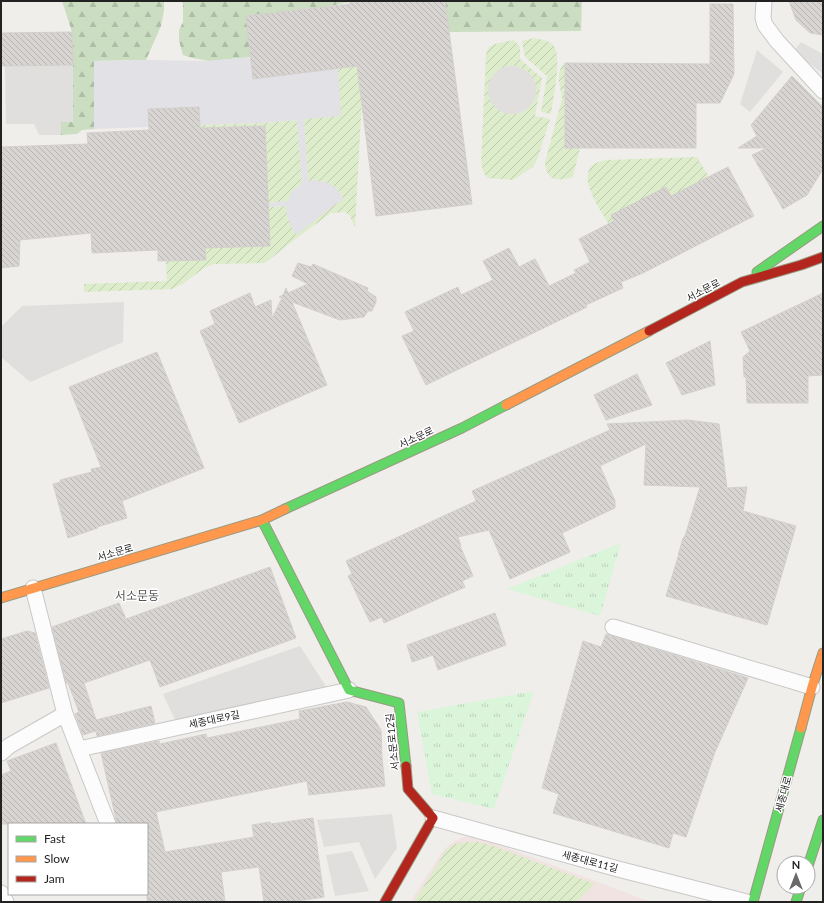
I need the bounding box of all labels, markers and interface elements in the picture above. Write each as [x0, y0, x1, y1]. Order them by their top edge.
street label: 서소문로 [684, 276, 722, 304]
street label: 서소문로 [397, 424, 435, 450]
street label: 서소문로 [96, 541, 134, 563]
district label: 서소문동 [115, 588, 159, 603]
street label: 세종대로9길 [187, 708, 241, 730]
street label: 서소문로12길 [383, 713, 401, 771]
street label: 세종대로 [772, 775, 794, 813]
legend [8, 823, 148, 895]
text: Fast [44, 831, 66, 846]
street label: 세종대로11길 [561, 848, 619, 874]
text: Slow [44, 851, 70, 866]
north arrow [776, 855, 816, 895]
text: N [792, 858, 800, 871]
text: Jam [44, 871, 65, 886]

